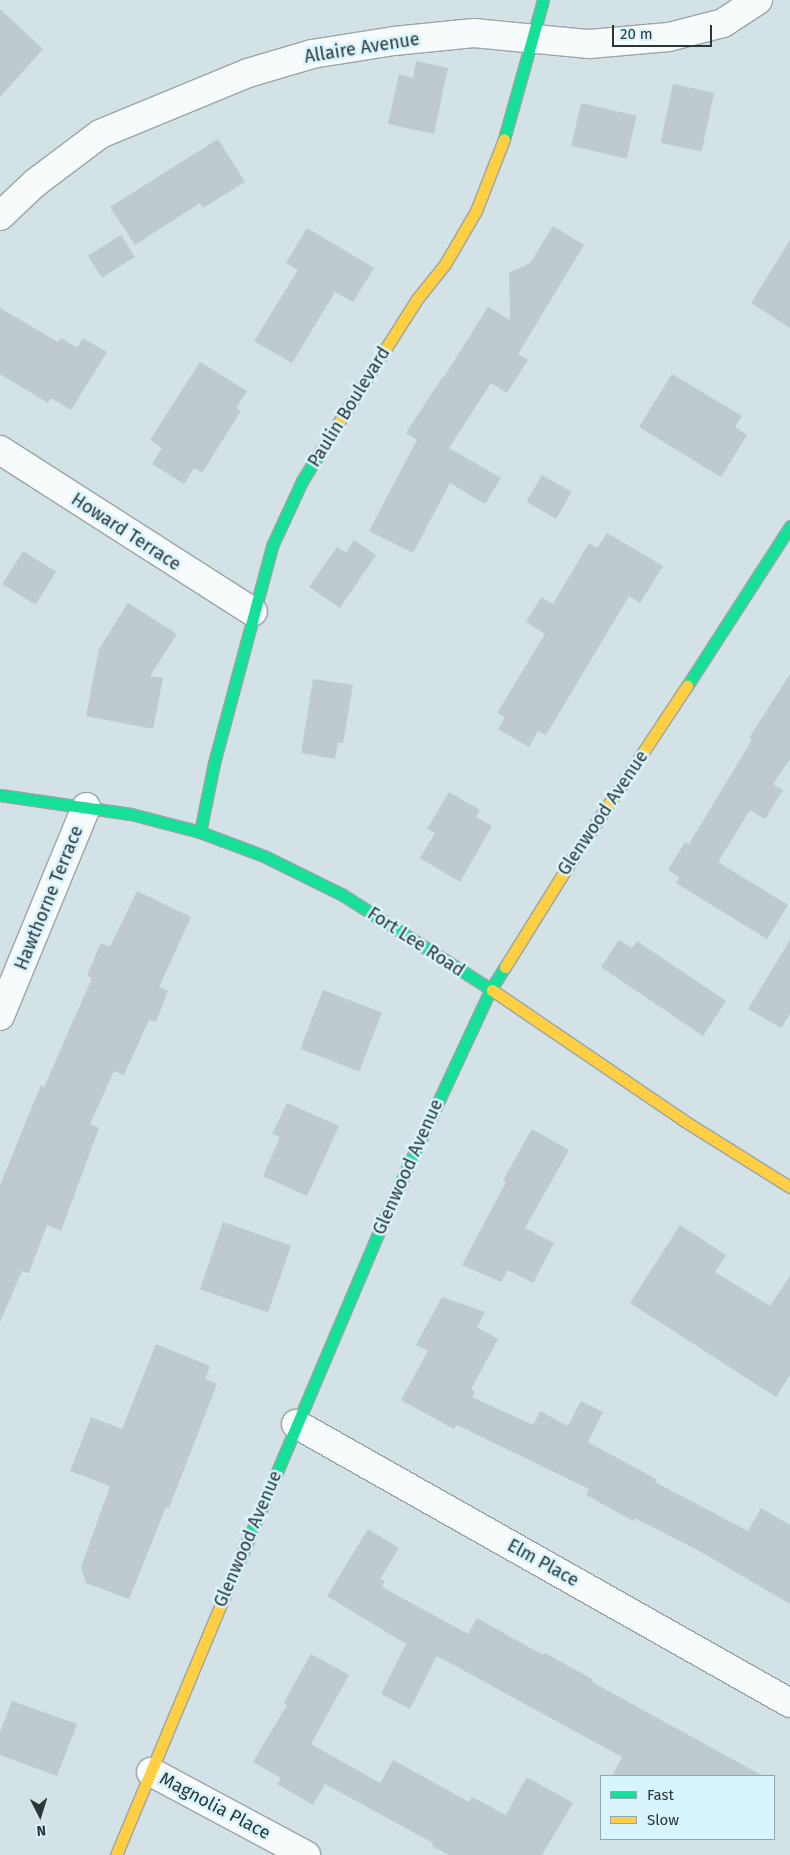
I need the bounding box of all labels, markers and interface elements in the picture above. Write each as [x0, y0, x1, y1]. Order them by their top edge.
scale bar [615, 15, 715, 47]
text: 20 m [620, 25, 653, 43]
street label: Allaire Avenue [303, 28, 421, 68]
street label: Paulin Boulevard [303, 343, 395, 471]
street label: Howard Terrace [67, 489, 185, 575]
street label: Glenwood Avenue [553, 746, 653, 880]
street label: Hawthorne Terrace [10, 823, 88, 973]
street label: Fort Lee Road [363, 903, 469, 981]
street label: Glenwood Avenue [368, 1096, 448, 1238]
street label: Glenwood Avenue [210, 1468, 286, 1610]
street label: Elm Place [504, 1535, 582, 1591]
street label: Magnolia Place [156, 1768, 274, 1844]
legend [600, 1775, 775, 1840]
text: Fast [647, 1786, 674, 1804]
north arrow [15, 1790, 65, 1840]
text: Slow [647, 1811, 679, 1829]
text: N [36, 1822, 47, 1839]

